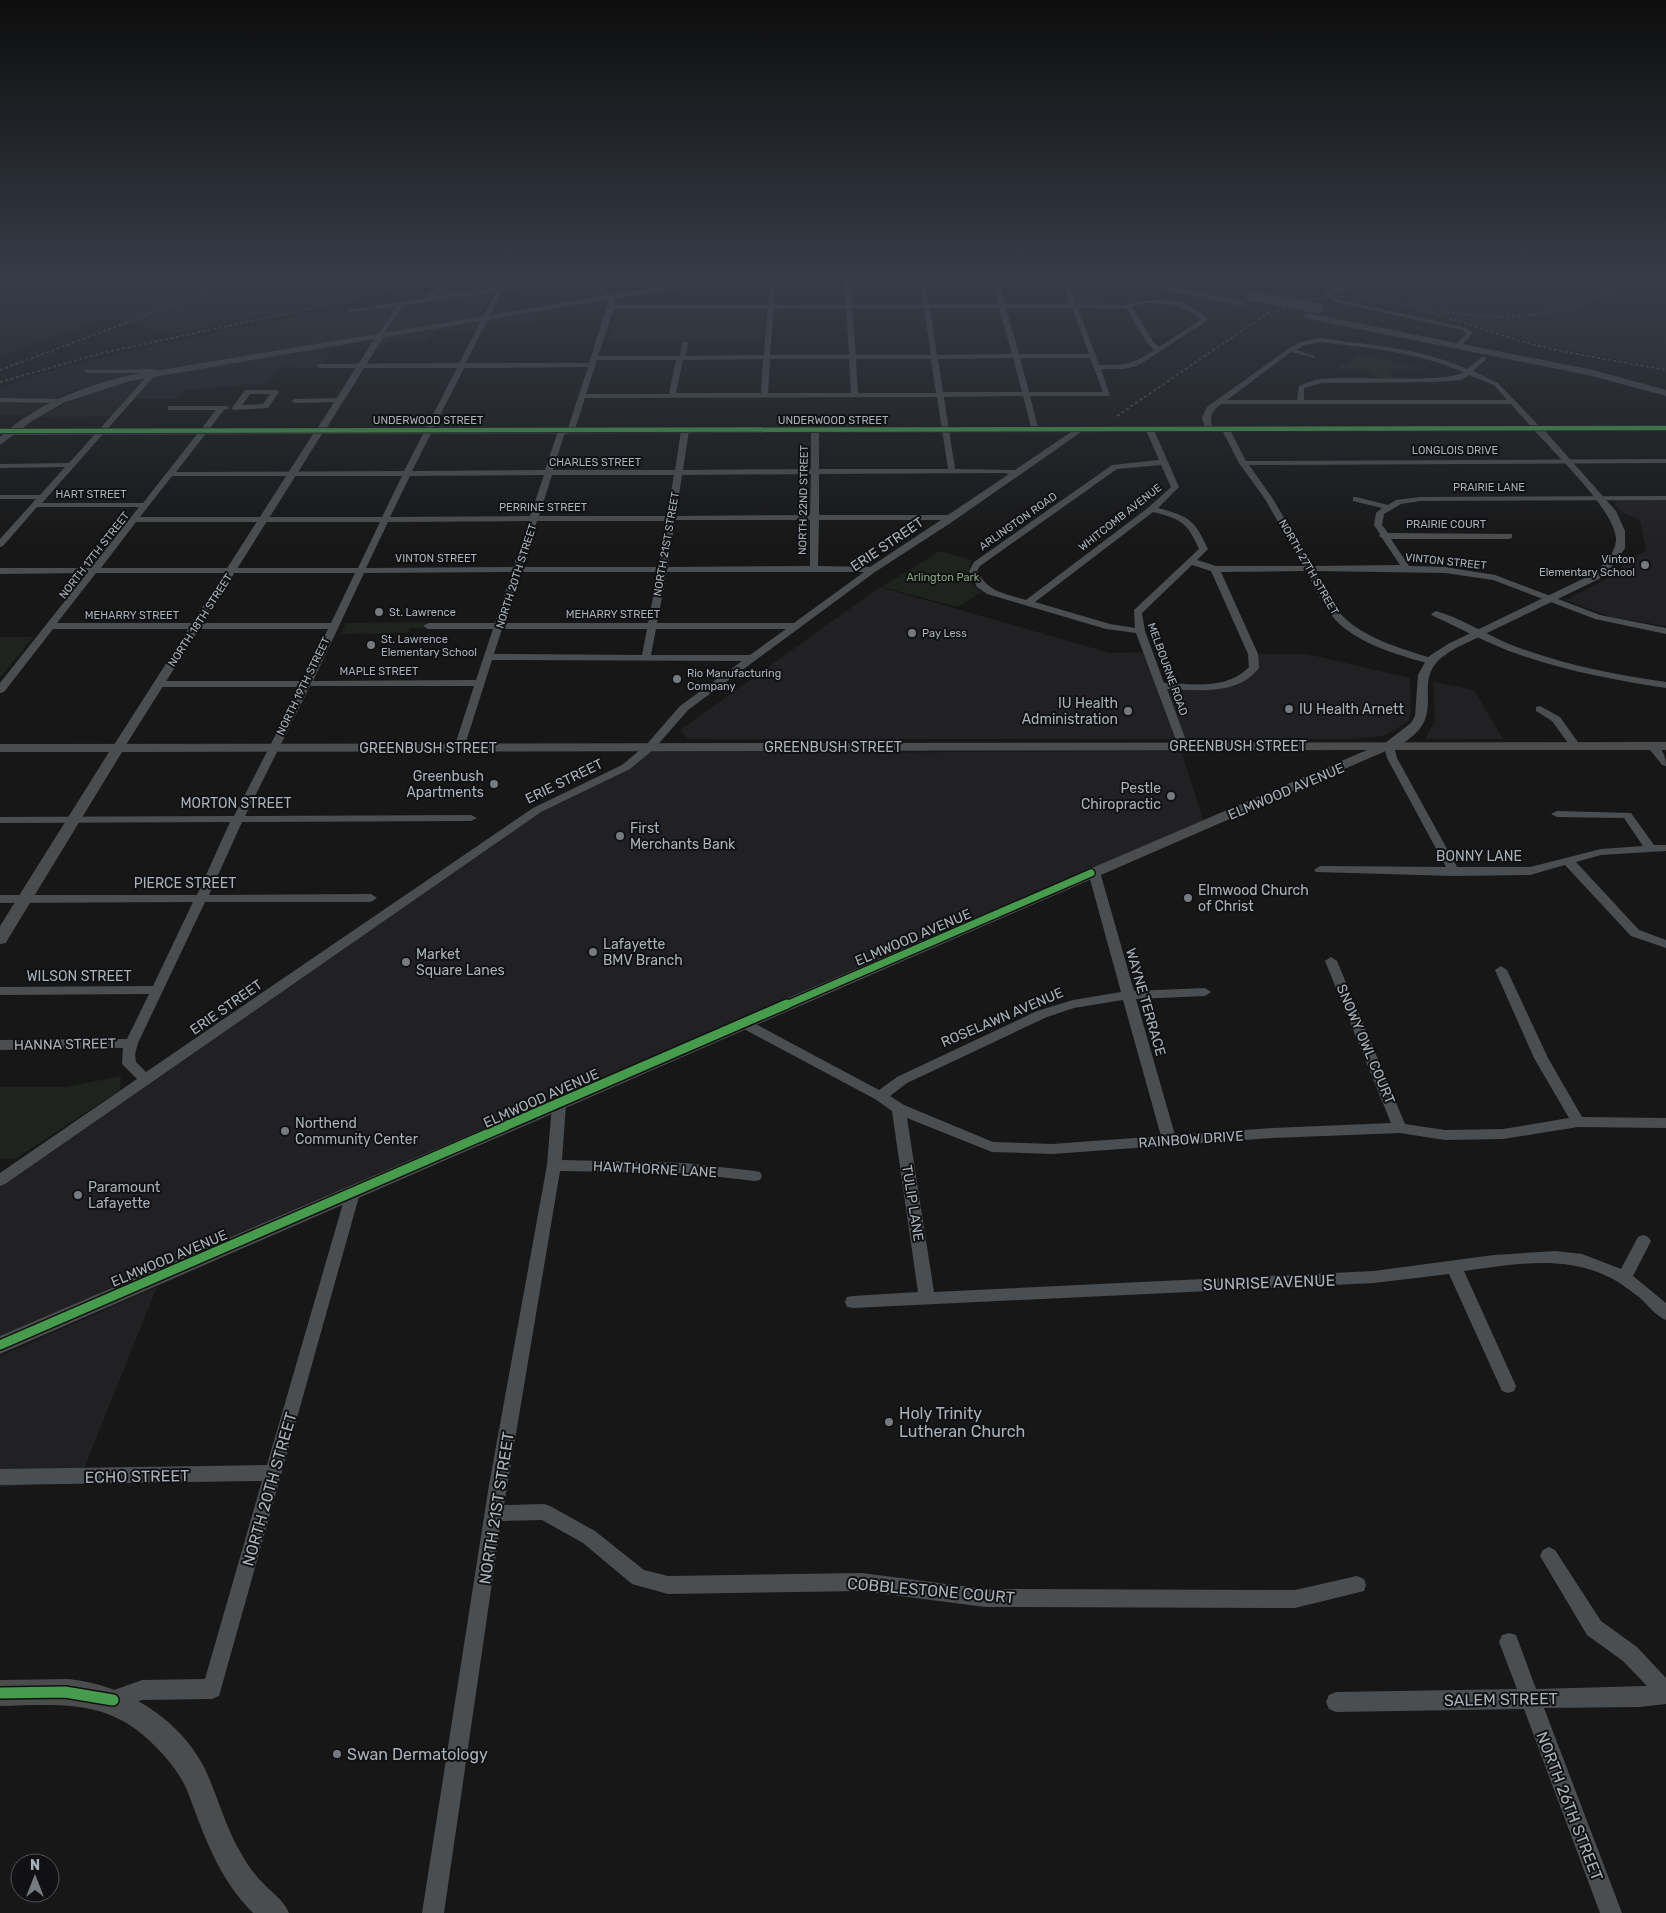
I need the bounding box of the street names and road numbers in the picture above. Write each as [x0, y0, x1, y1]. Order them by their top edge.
street label: UNDERWOOD STREET [373, 414, 484, 427]
street label: UNDERWOOD STREET [778, 414, 889, 427]
street label: NORTH 22ND STREET [796, 444, 811, 555]
street label: LONGLOIS DRIVE [1412, 444, 1499, 457]
street label: CHARLES STREET [549, 456, 642, 469]
street label: WHITCOMB AVENUE [1076, 481, 1165, 554]
street label: PRAIRIE LANE [1453, 481, 1525, 494]
street label: HART STREET [55, 488, 127, 501]
street label: NORTH 21ST STREET [651, 490, 682, 597]
street label: ARLINGTON ROAD [977, 490, 1060, 553]
street label: PERRINE STREET [499, 501, 588, 514]
street label: NORTH 17TH STREET [57, 509, 133, 601]
street label: ERIE STREET [848, 514, 927, 575]
street label: NORTH 27TH STREET [1276, 517, 1342, 618]
street label: PRAIRIE COURT [1406, 518, 1487, 531]
street label: NORTH 20TH STREET [493, 522, 540, 630]
street label: VINTON STREET [1405, 551, 1488, 572]
street label: VINTON STREET [395, 552, 478, 565]
street label: NORTH 18TH STREET [166, 571, 236, 669]
street label: MEHARRY STREET [566, 608, 661, 621]
street label: MEHARRY STREET [85, 609, 180, 622]
street label: MELBOURNE ROAD [1145, 621, 1190, 717]
street label: NORTH 19TH STREET [274, 635, 333, 737]
street label: MAPLE STREET [340, 665, 419, 678]
street label: GREENBUSH STREET [1169, 738, 1307, 755]
street label: GREENBUSH STREET [764, 739, 902, 756]
street label: GREENBUSH STREET [359, 740, 497, 757]
street label: ERIE STREET [523, 755, 606, 808]
street label: ELMWOOD AVENUE [1226, 759, 1347, 824]
street label: MORTON STREET [180, 795, 292, 812]
street label: BONNY LANE [1436, 848, 1522, 865]
street label: PIERCE STREET [134, 875, 236, 892]
street label: ELMWOOD AVENUE [853, 905, 974, 970]
street label: WAYNE TERRACE [1122, 946, 1169, 1058]
street label: WILSON STREET [26, 968, 132, 985]
street label: ERIE STREET [187, 976, 266, 1039]
street label: SNOWY OWL COURT [1333, 982, 1398, 1107]
street label: ROSELAWN AVENUE [939, 984, 1066, 1051]
street label: HANNA STREET [14, 1035, 116, 1054]
street label: ELMWOOD AVENUE [481, 1065, 602, 1132]
street label: RAINBOW DRIVE [1138, 1127, 1244, 1152]
street label: HAWTHORNE LANE [593, 1158, 717, 1181]
street label: TULIP LANE [898, 1164, 927, 1243]
street label: ELMWOOD AVENUE [109, 1226, 230, 1291]
street label: SUNRISE AVENUE [1203, 1271, 1336, 1294]
street label: NORTH 20TH STREET [238, 1410, 301, 1568]
street label: NORTH 21ST STREET [475, 1431, 518, 1586]
street label: ECHO STREET [85, 1466, 189, 1487]
street label: COBBLESTONE COURT [846, 1574, 1016, 1607]
street label: SALEM STREET [1444, 1689, 1558, 1710]
street label: NORTH 26TH STREET [1532, 1729, 1607, 1883]

